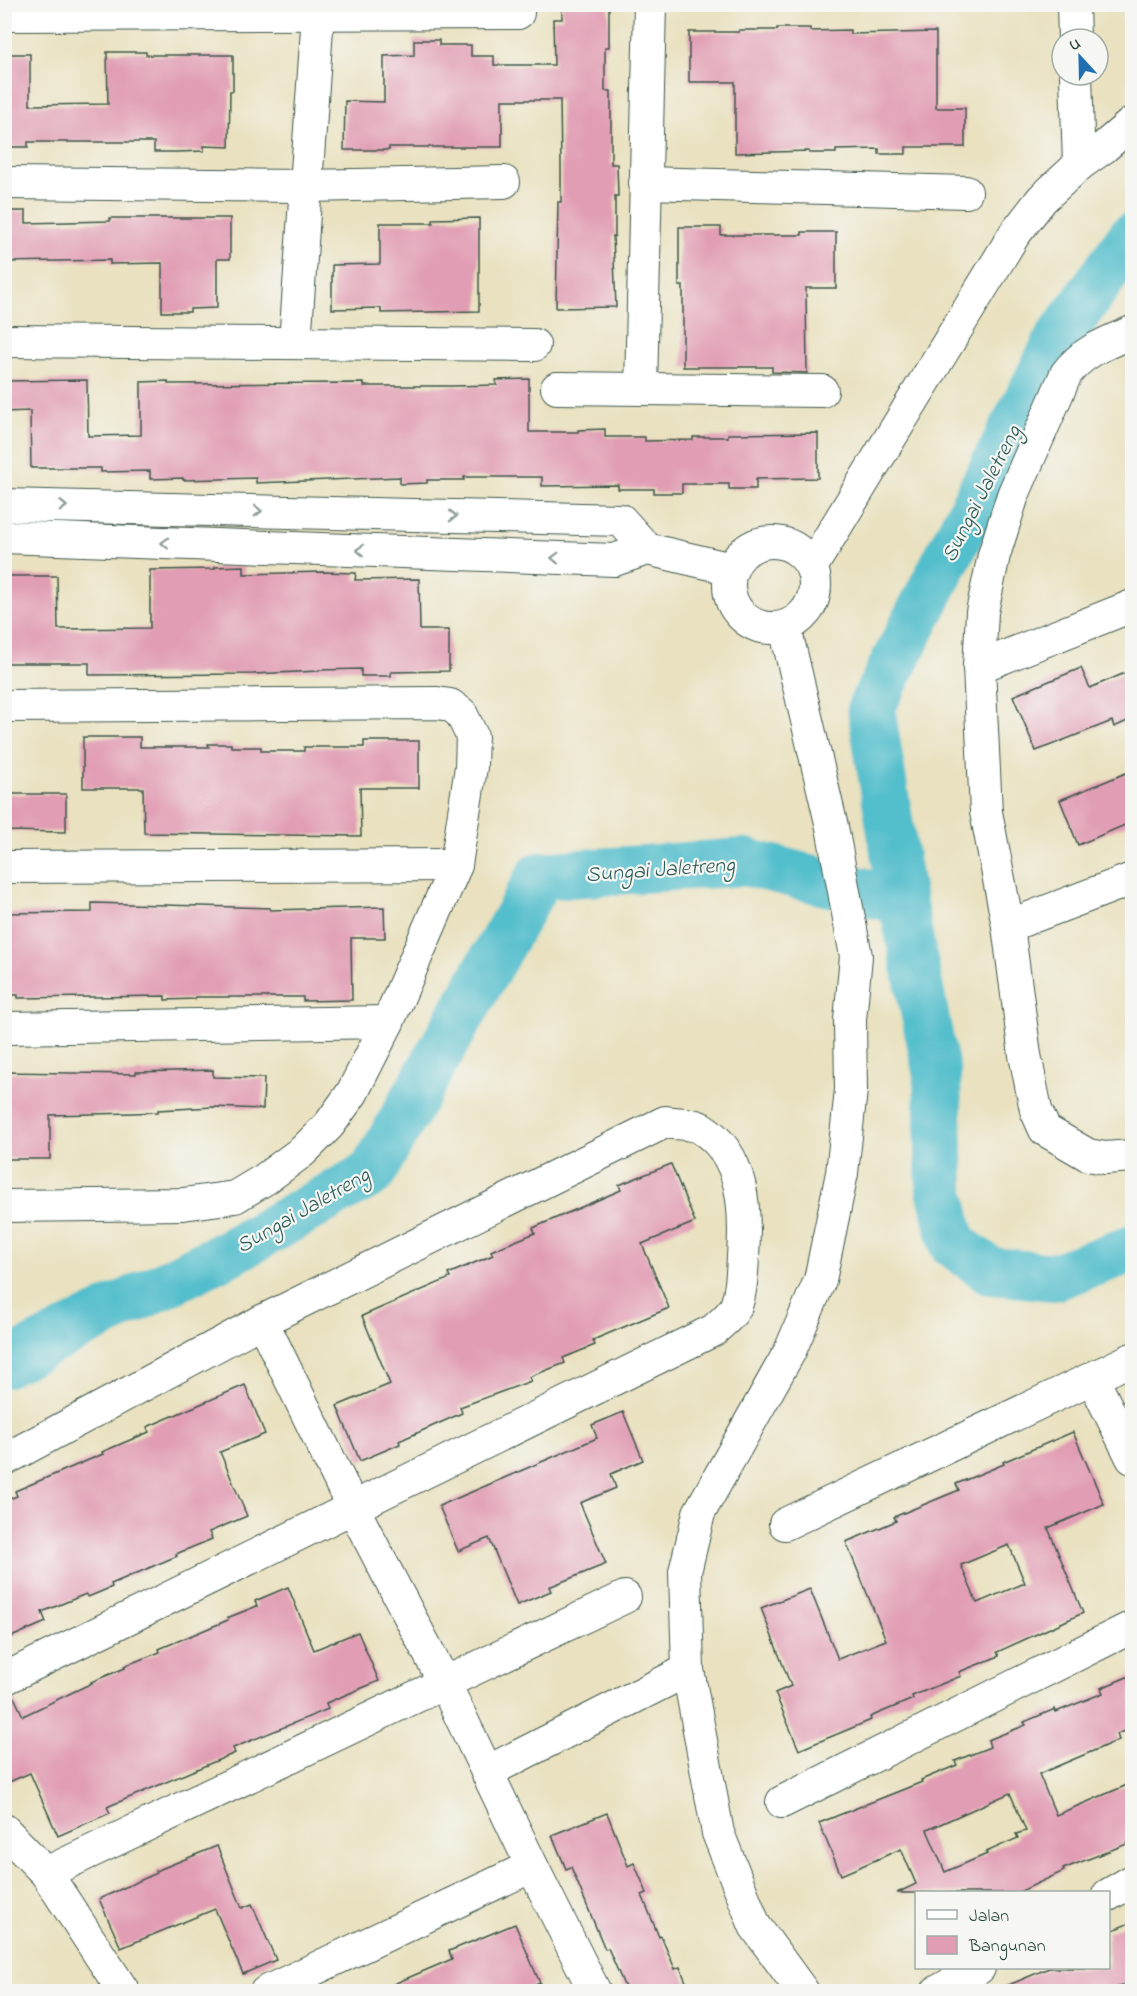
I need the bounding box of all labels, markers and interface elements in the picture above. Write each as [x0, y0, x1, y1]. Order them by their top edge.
north arrow [1050, 27, 1110, 87]
text: U [1066, 32, 1084, 58]
water label: Sungai Jaletreng [934, 419, 1031, 568]
one-way arrow [58, 500, 67, 513]
one-way arrow [253, 505, 262, 517]
one-way arrow [448, 509, 457, 522]
one-way arrow [161, 537, 170, 549]
one-way arrow [356, 544, 365, 557]
one-way arrow [551, 551, 560, 564]
water label: Sungai Jaletreng [584, 850, 737, 892]
water label: Sungai Jaletreng [231, 1160, 377, 1263]
legend [915, 1891, 1110, 1969]
text: Jalan [969, 1904, 1009, 1930]
text: Bangunan [968, 1934, 1046, 1961]

